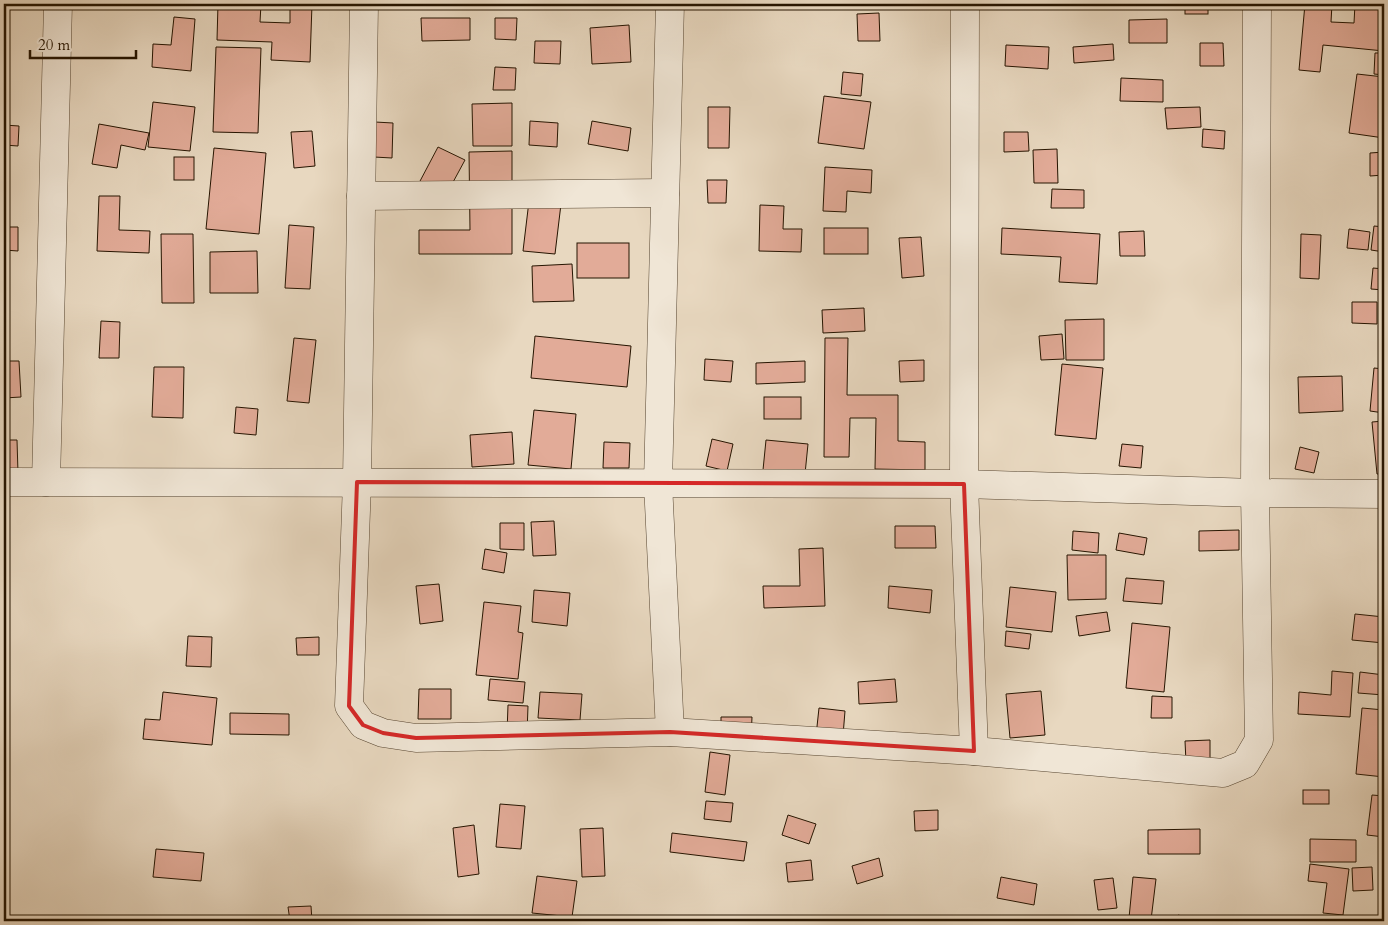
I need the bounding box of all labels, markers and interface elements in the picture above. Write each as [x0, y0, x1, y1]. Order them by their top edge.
scale bar [30, 28, 136, 60]
text: 20 m [38, 35, 70, 55]

